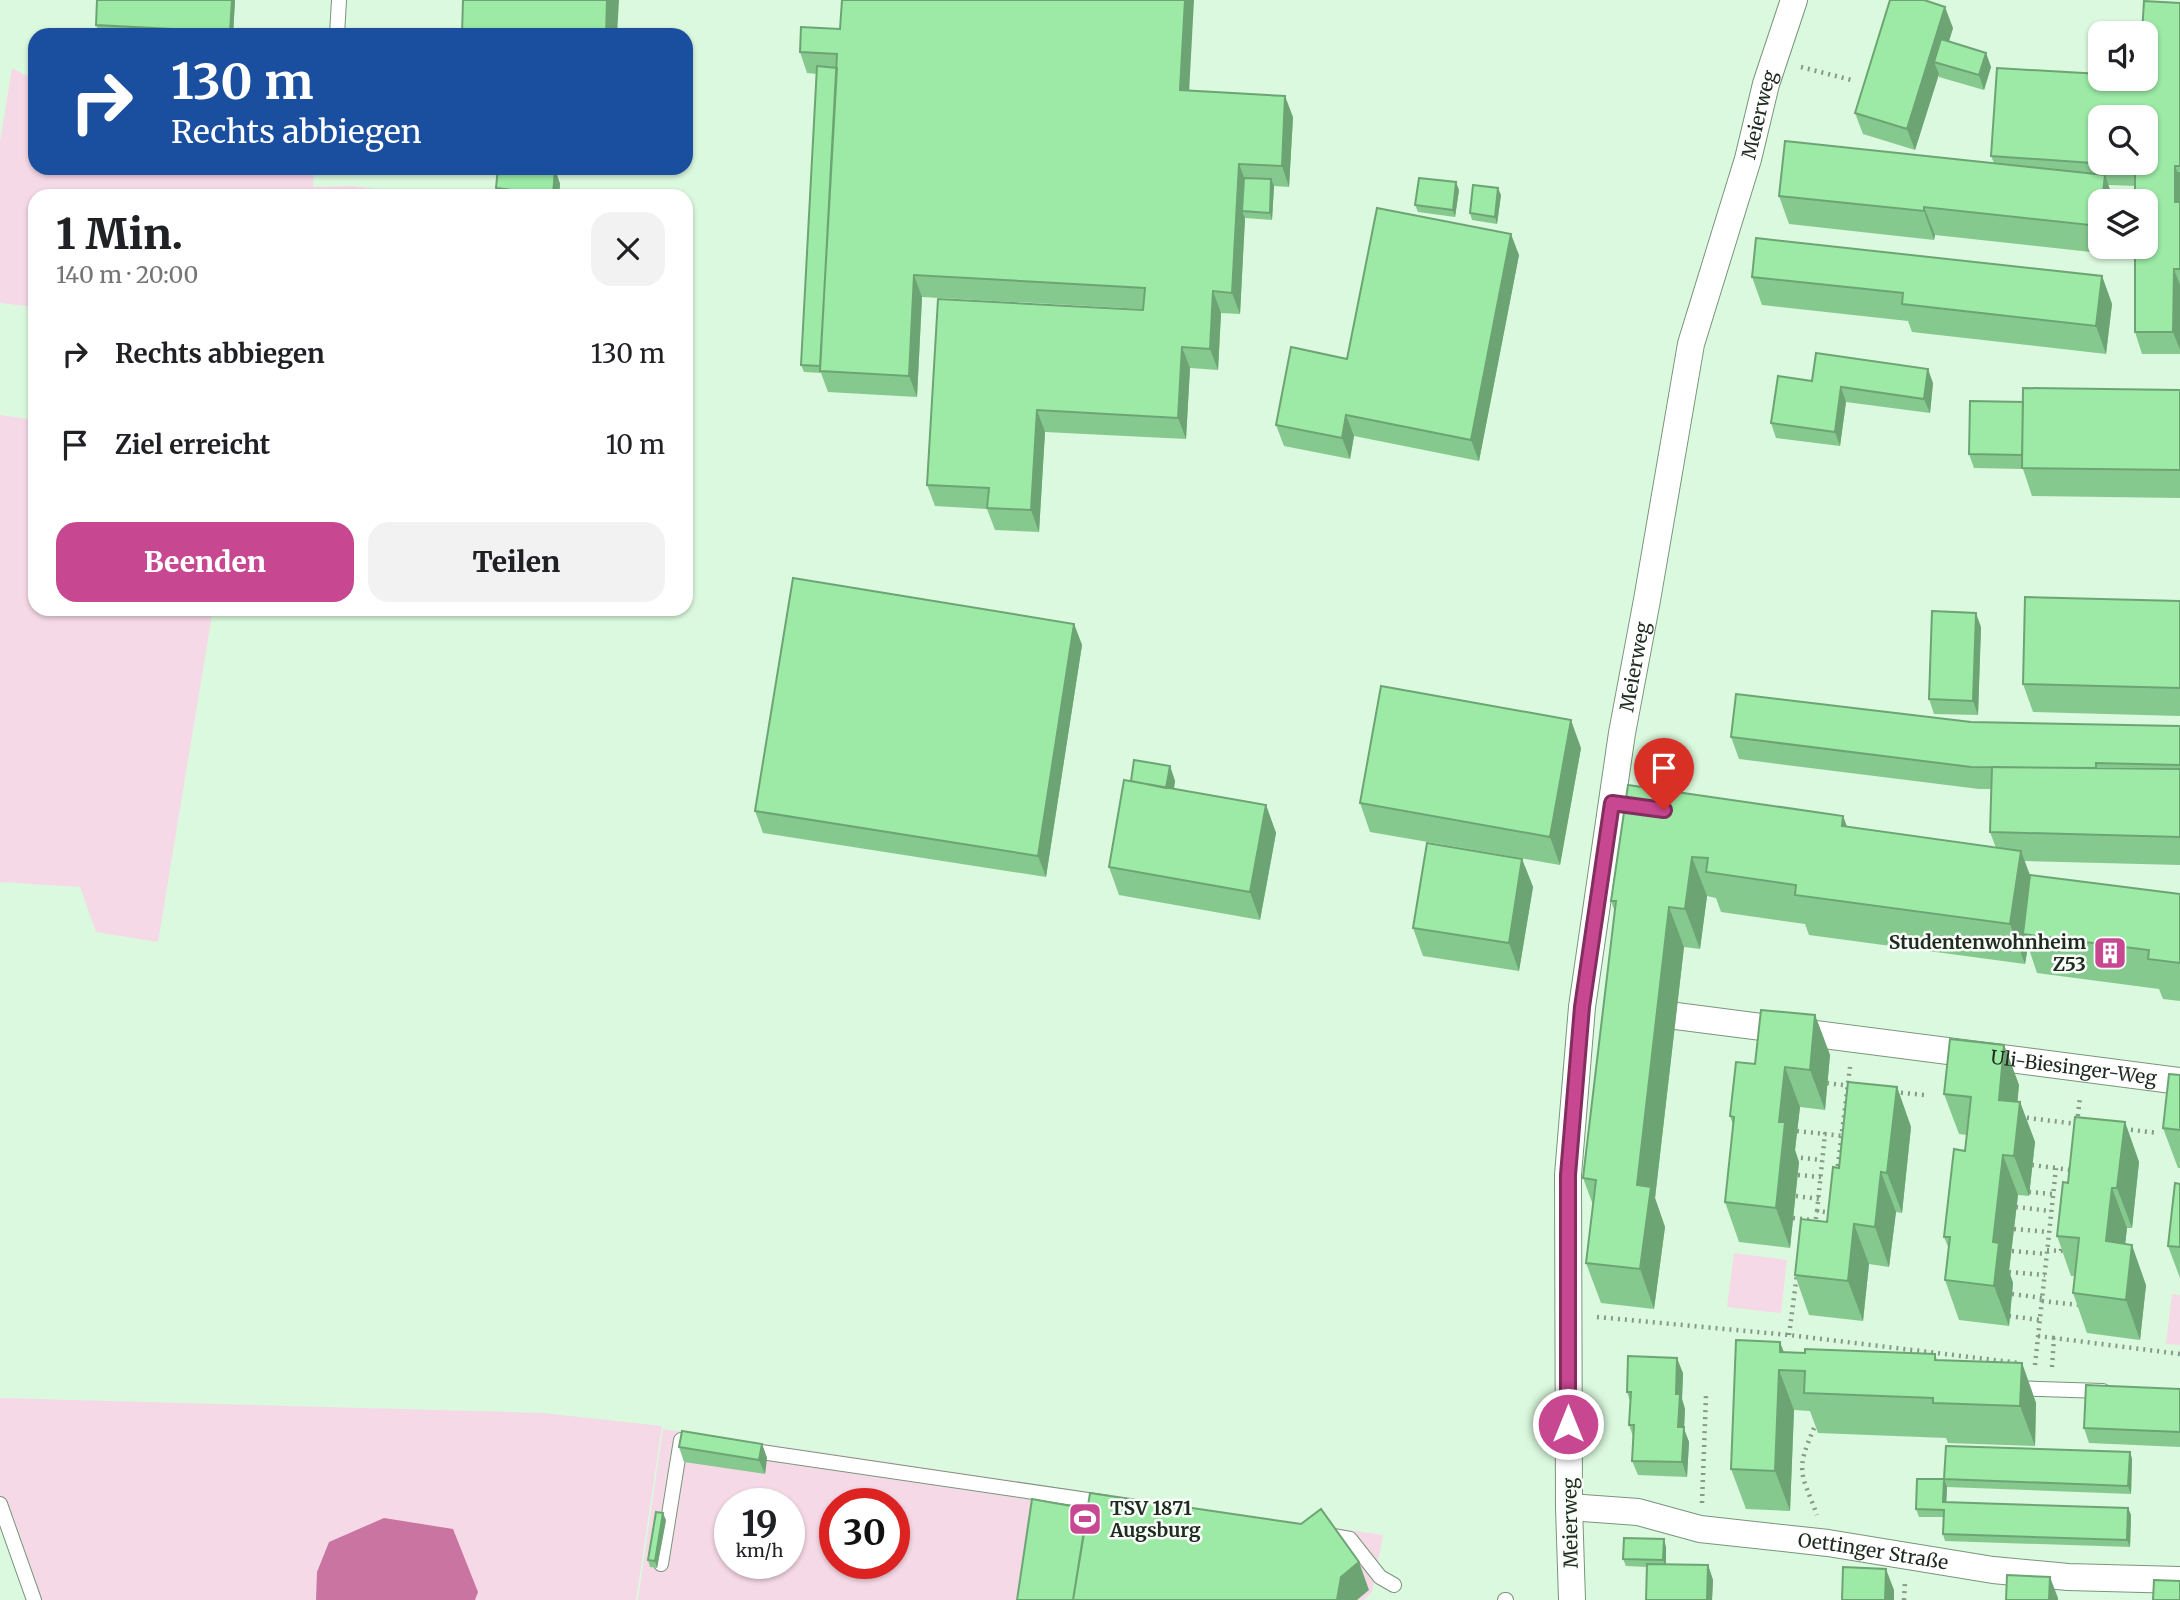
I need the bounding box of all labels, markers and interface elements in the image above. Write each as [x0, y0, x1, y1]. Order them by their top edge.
map controls [2088, 21, 2158, 259]
button: sound [2088, 21, 2158, 91]
text: 130 m [171, 51, 314, 112]
icon: right [56, 56, 147, 147]
street label: Meierweg [1736, 66, 1782, 162]
button: search [2088, 105, 2158, 175]
text: Rechts abbiegen [171, 112, 422, 152]
button: layers [2088, 189, 2158, 259]
text: 1 Min. [56, 208, 183, 260]
button: close [591, 212, 665, 286]
text: 140 m · 20:00 [56, 260, 198, 289]
icon: right [56, 335, 94, 373]
text: Rechts abbiegen [115, 337, 325, 370]
text: 130 m [591, 337, 665, 370]
icon: arrive [56, 426, 94, 464]
text: Ziel erreicht [115, 428, 270, 461]
text: 10 m [606, 428, 665, 461]
button: Beenden [56, 522, 354, 602]
button: Teilen [368, 522, 665, 602]
street label: Meierweg [1614, 619, 1655, 714]
pin [1634, 738, 1694, 810]
icon: arrive [1645, 749, 1683, 787]
place label: Studentenwohnheim Z53 [1889, 930, 2086, 976]
building icon: Studentenwohnheim Z53 [2091, 934, 2129, 972]
street label: Uli-Biesinger-Weg [1989, 1045, 2159, 1090]
position arrow [1531, 1387, 1605, 1461]
street label: Meierweg [1557, 1477, 1583, 1569]
speed limit sign: 30 [819, 1488, 910, 1579]
place label: TSV 1871 Augsburg [1109, 1496, 1201, 1542]
sports icon: TSV 1871 Augsburg [1066, 1500, 1104, 1538]
text: 19 [741, 1502, 778, 1546]
street label: Oettinger Straße [1797, 1528, 1950, 1575]
text: km/h [736, 1539, 783, 1562]

